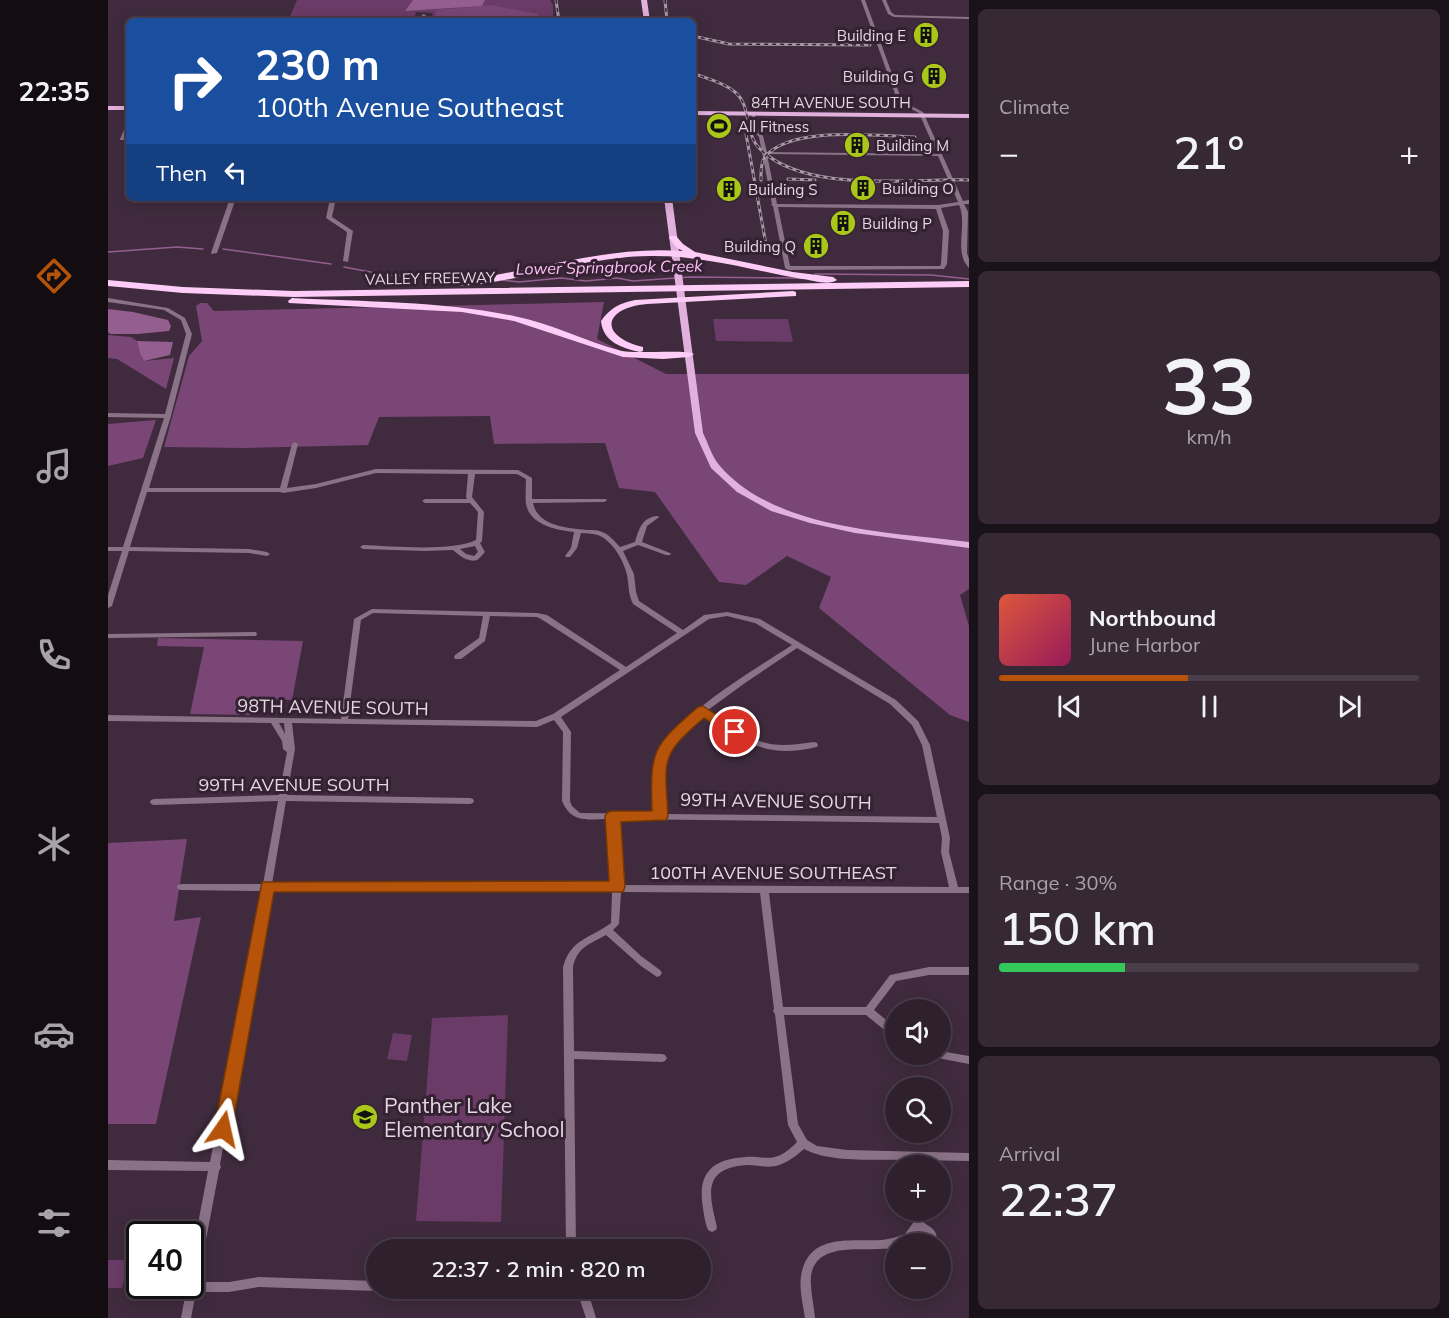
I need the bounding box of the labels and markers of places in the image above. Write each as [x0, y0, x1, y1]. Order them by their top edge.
building icon: Building E [911, 20, 941, 50]
place label: Building E [837, 26, 906, 45]
building icon: Building G [919, 61, 949, 91]
place label: Building G [843, 67, 914, 86]
sports icon: All Fitness [704, 111, 734, 141]
place label: All Fitness [738, 117, 809, 136]
building icon: Building M [842, 130, 872, 160]
place label: Building M [876, 136, 949, 155]
building icon: Building O [848, 173, 878, 203]
building icon: Building S [714, 174, 744, 204]
place label: Building O [882, 179, 954, 198]
place label: Building S [748, 180, 818, 199]
building icon: Building P [828, 208, 858, 238]
place label: Building P [862, 214, 932, 233]
building icon: Building Q [801, 231, 831, 261]
place label: Building Q [724, 237, 796, 256]
pin [709, 706, 760, 757]
place label: Panther Lake Elementary School [384, 1092, 565, 1142]
school or university icon: Panther Lake Elementary School [350, 1102, 380, 1132]

